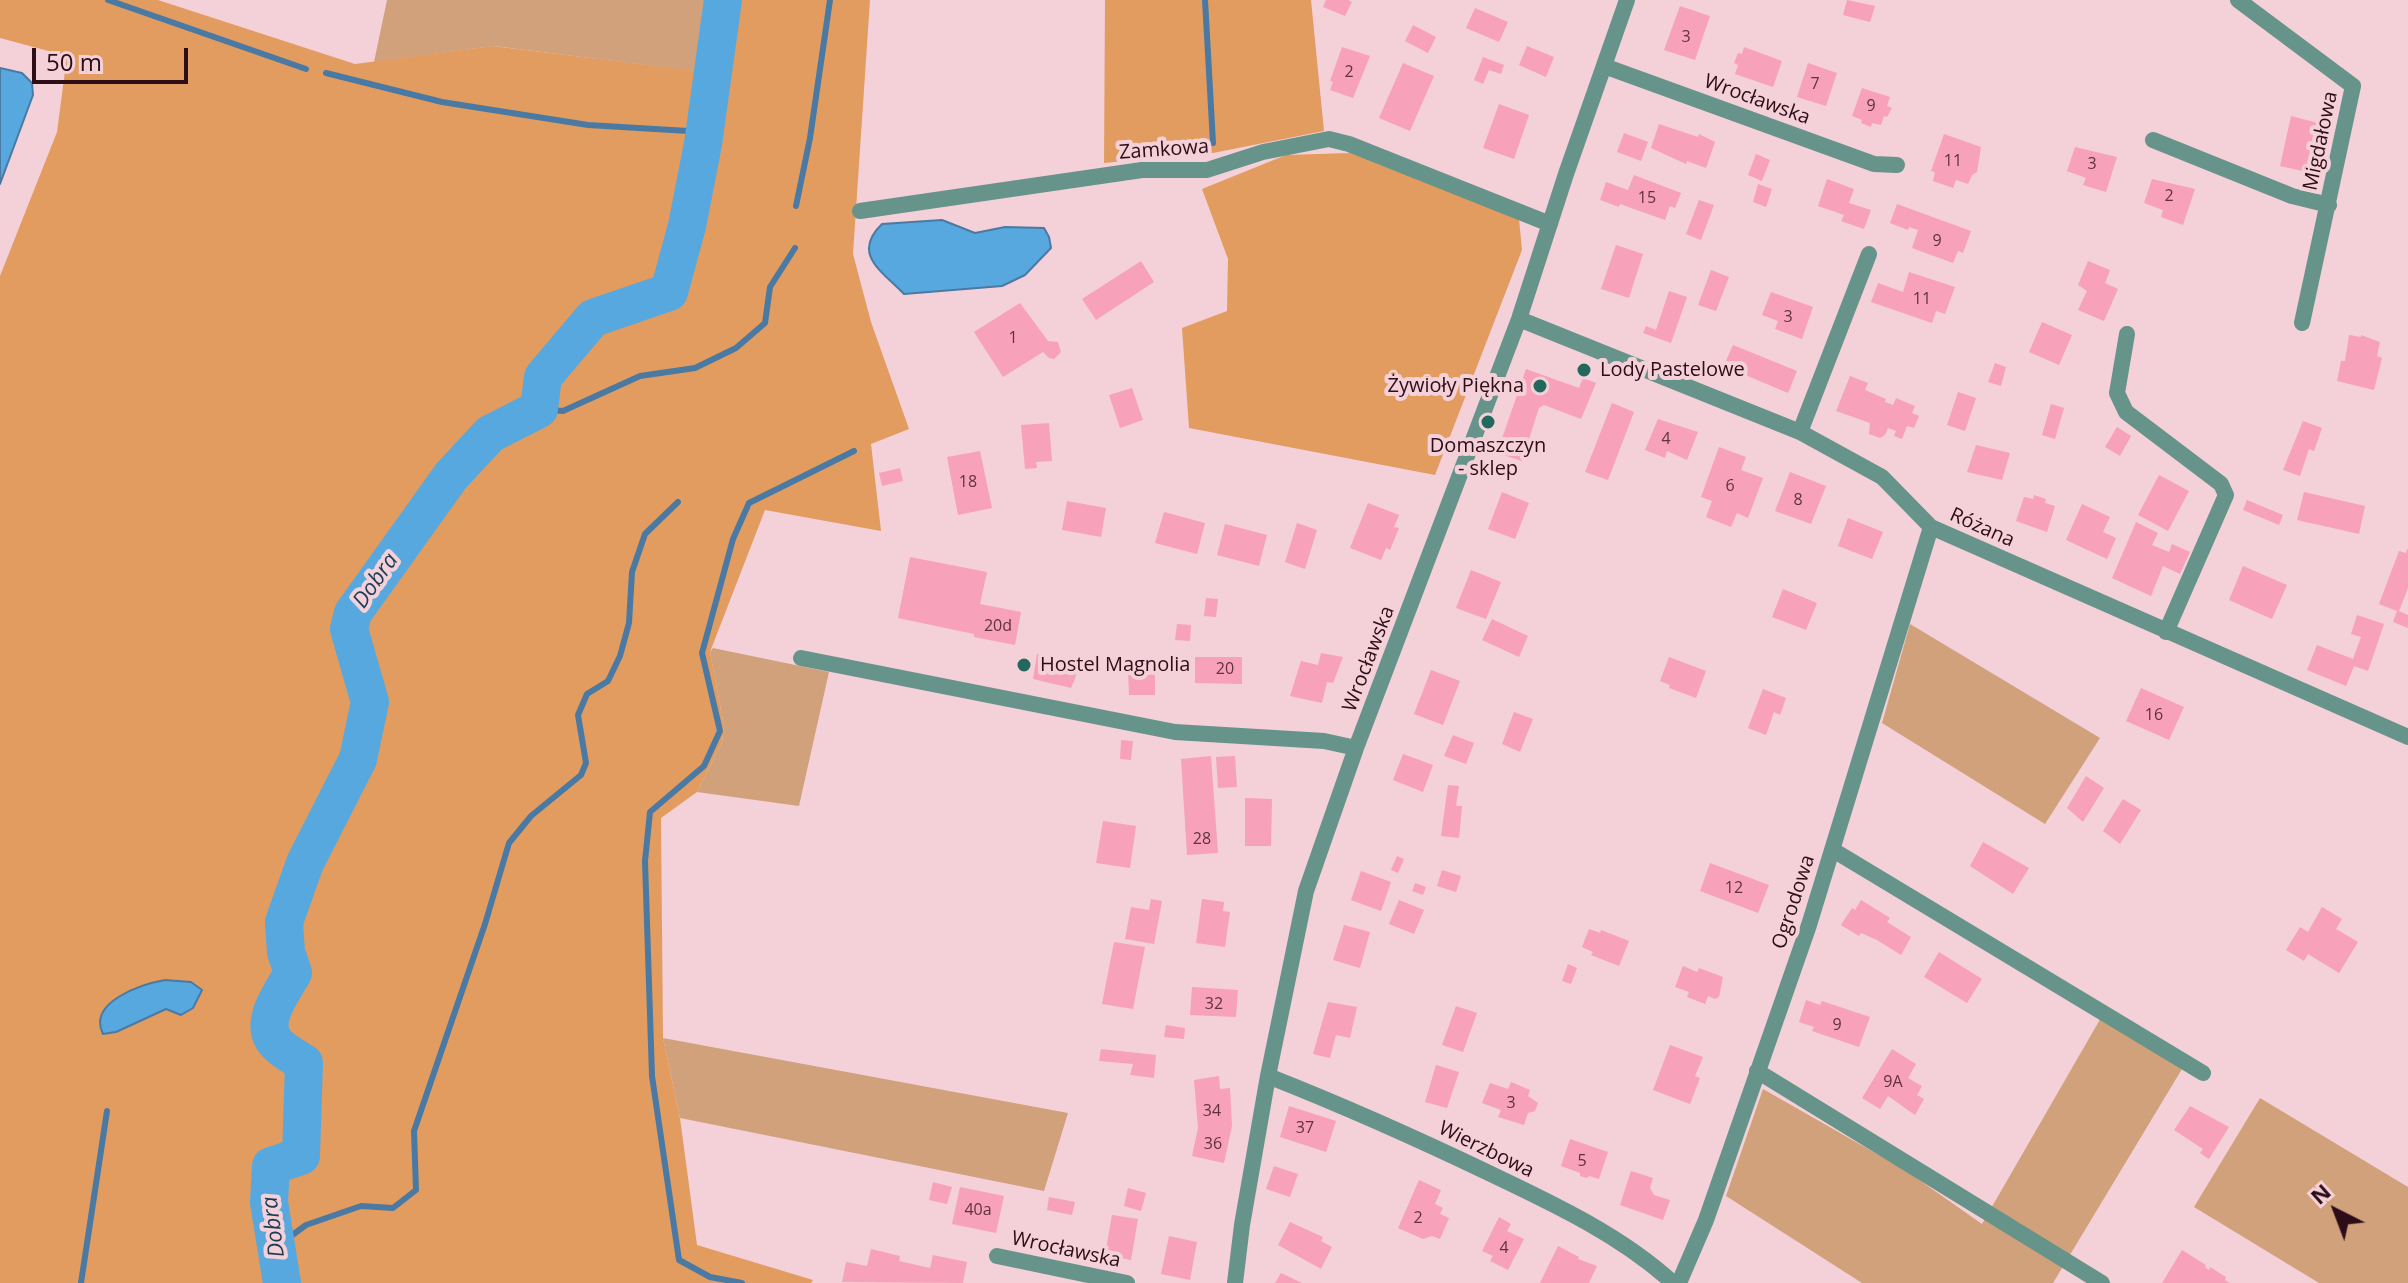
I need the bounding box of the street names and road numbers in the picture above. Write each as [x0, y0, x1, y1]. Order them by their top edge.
street label: Wrocławska [1701, 70, 1813, 130]
street label: Migdałowa [2299, 89, 2343, 193]
street label: Zamkowa [1118, 135, 1210, 165]
street label: Różana [1946, 503, 2018, 553]
street label: Wrocławska [1338, 603, 1400, 715]
street label: Ogrodowa [1768, 852, 1820, 952]
street label: Wierzbowa [1434, 1117, 1538, 1183]
street label: Wrocławska [1009, 1227, 1123, 1273]

